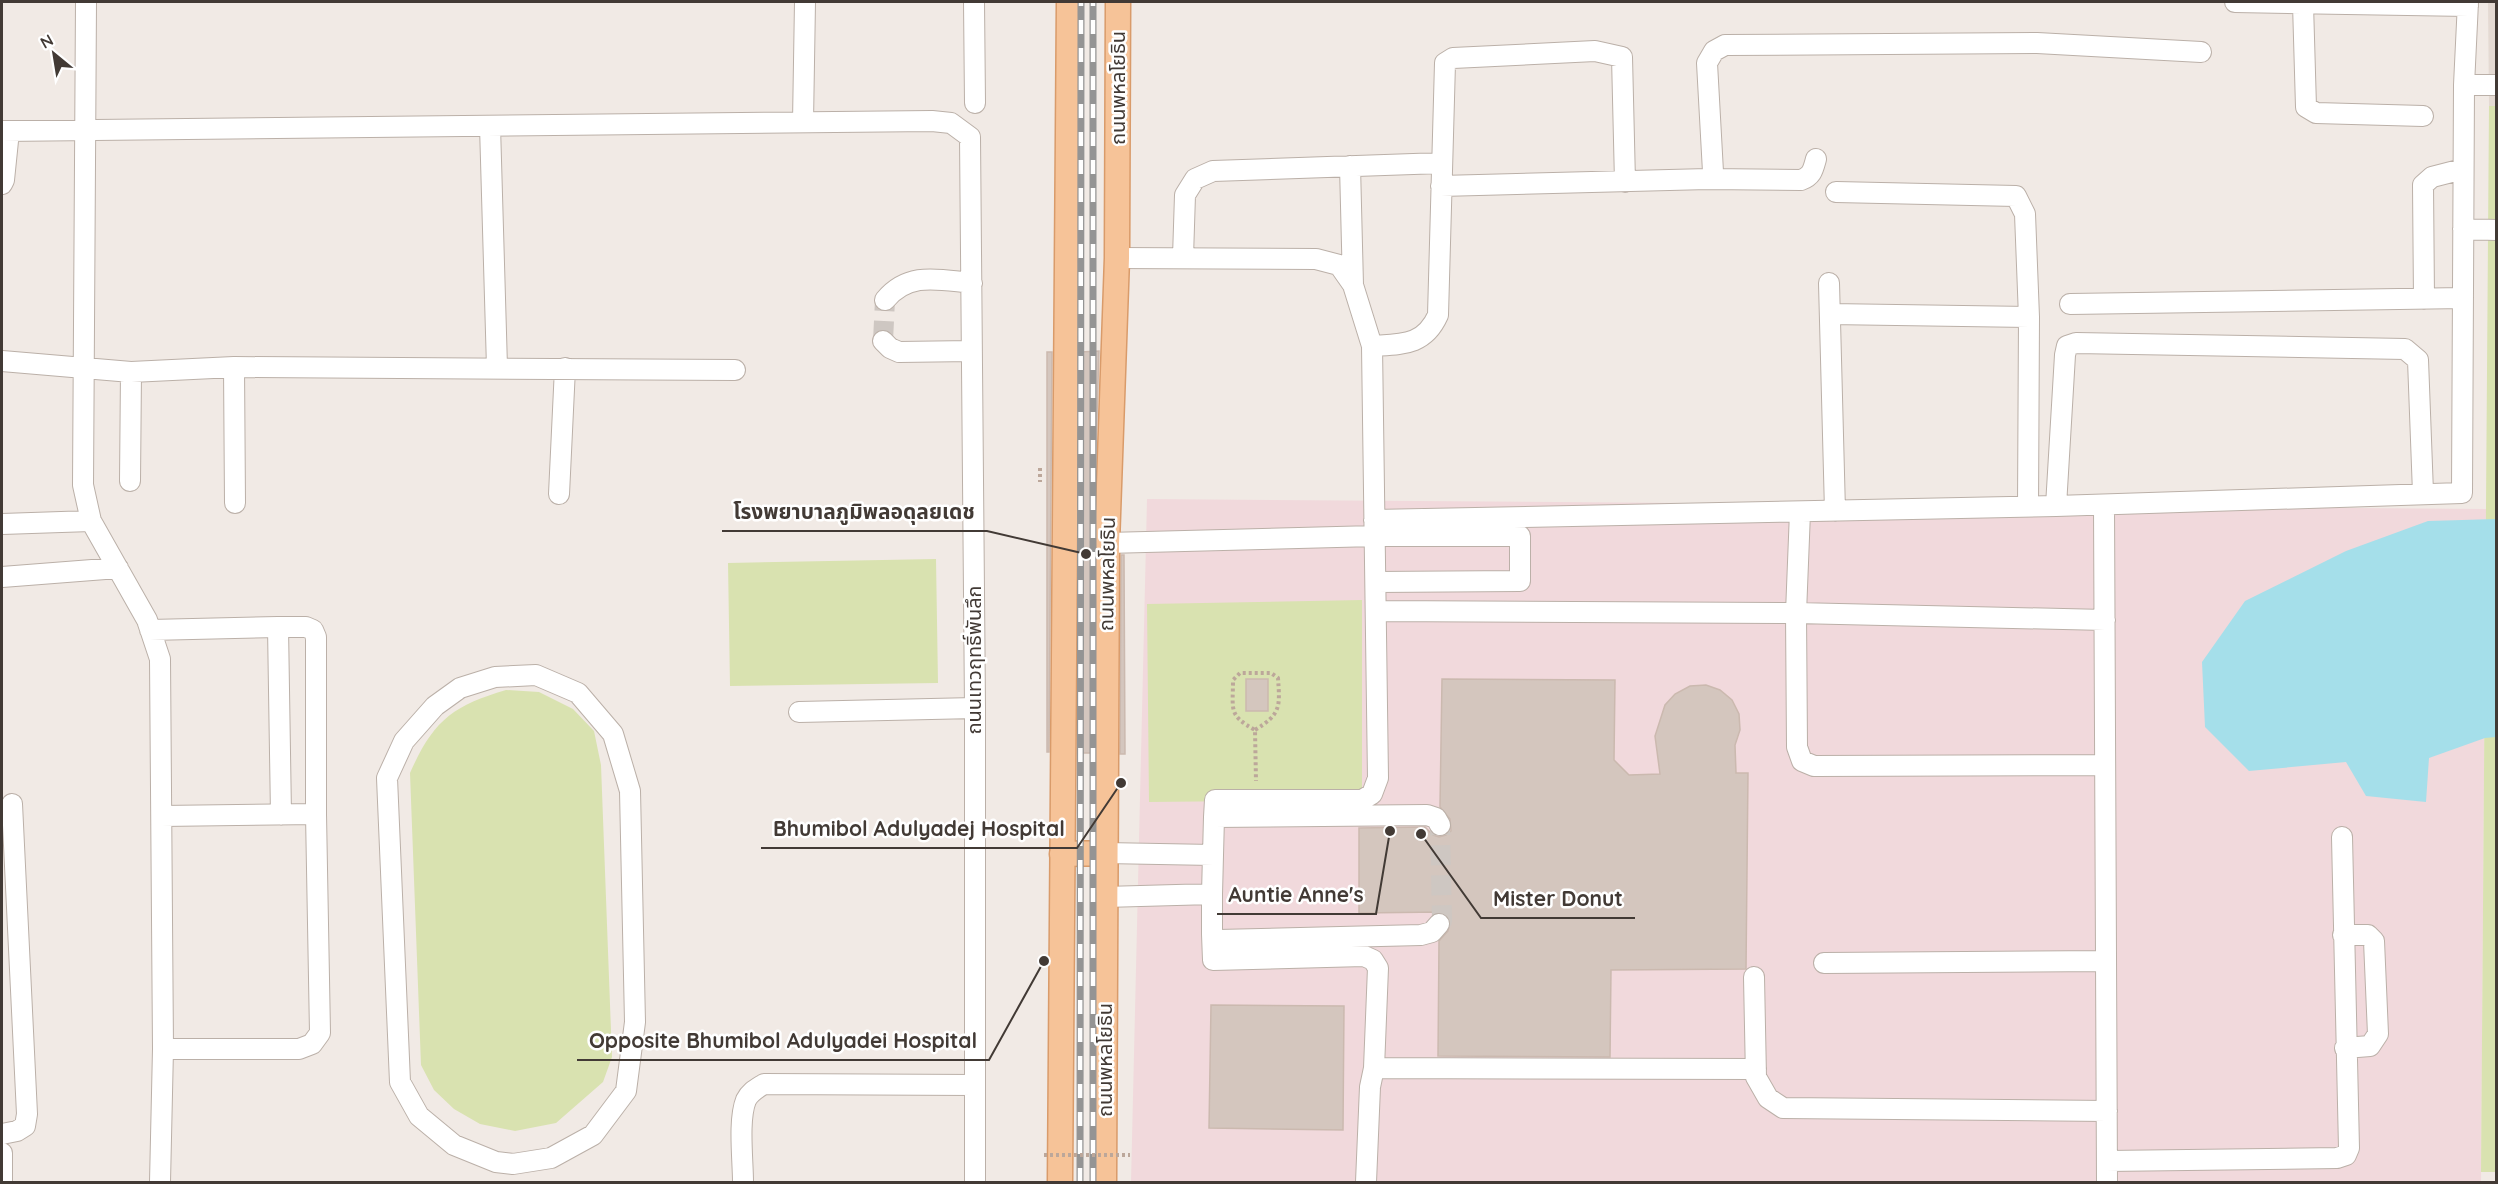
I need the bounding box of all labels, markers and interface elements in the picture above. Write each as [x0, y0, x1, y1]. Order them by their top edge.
north arrow [24, 24, 84, 84]
text: N [36, 29, 57, 53]
street label: ถนนพหลโยธิน [1105, 31, 1130, 145]
callout: โรงพยาบาลภูมิพลอดุลยเดช [722, 492, 987, 531]
text: โรงพยาบาลภูมิพลอดุลยเดช [733, 498, 975, 525]
street label: ถนนพหลโยธิน [1093, 517, 1120, 631]
street label: ถนนเทวฤทธิ์พันลึก [961, 585, 986, 735]
callout: Bhumibol Adulyadej Hospital [761, 809, 1077, 848]
text: Bhumibol Adulyadej Hospital [773, 815, 1065, 841]
callout: Auntie Anne's [1217, 875, 1376, 914]
callout: Mister Donut [1481, 879, 1635, 918]
text: Auntie Anne's [1228, 881, 1364, 907]
text: Mister Donut [1493, 885, 1623, 911]
street label: ถนนพหลโยธิน [1092, 1003, 1117, 1117]
callout: Opposite Bhumibol Adulyadei Hospital [577, 1021, 989, 1060]
text: Opposite Bhumibol Adulyadei Hospital [589, 1027, 977, 1053]

